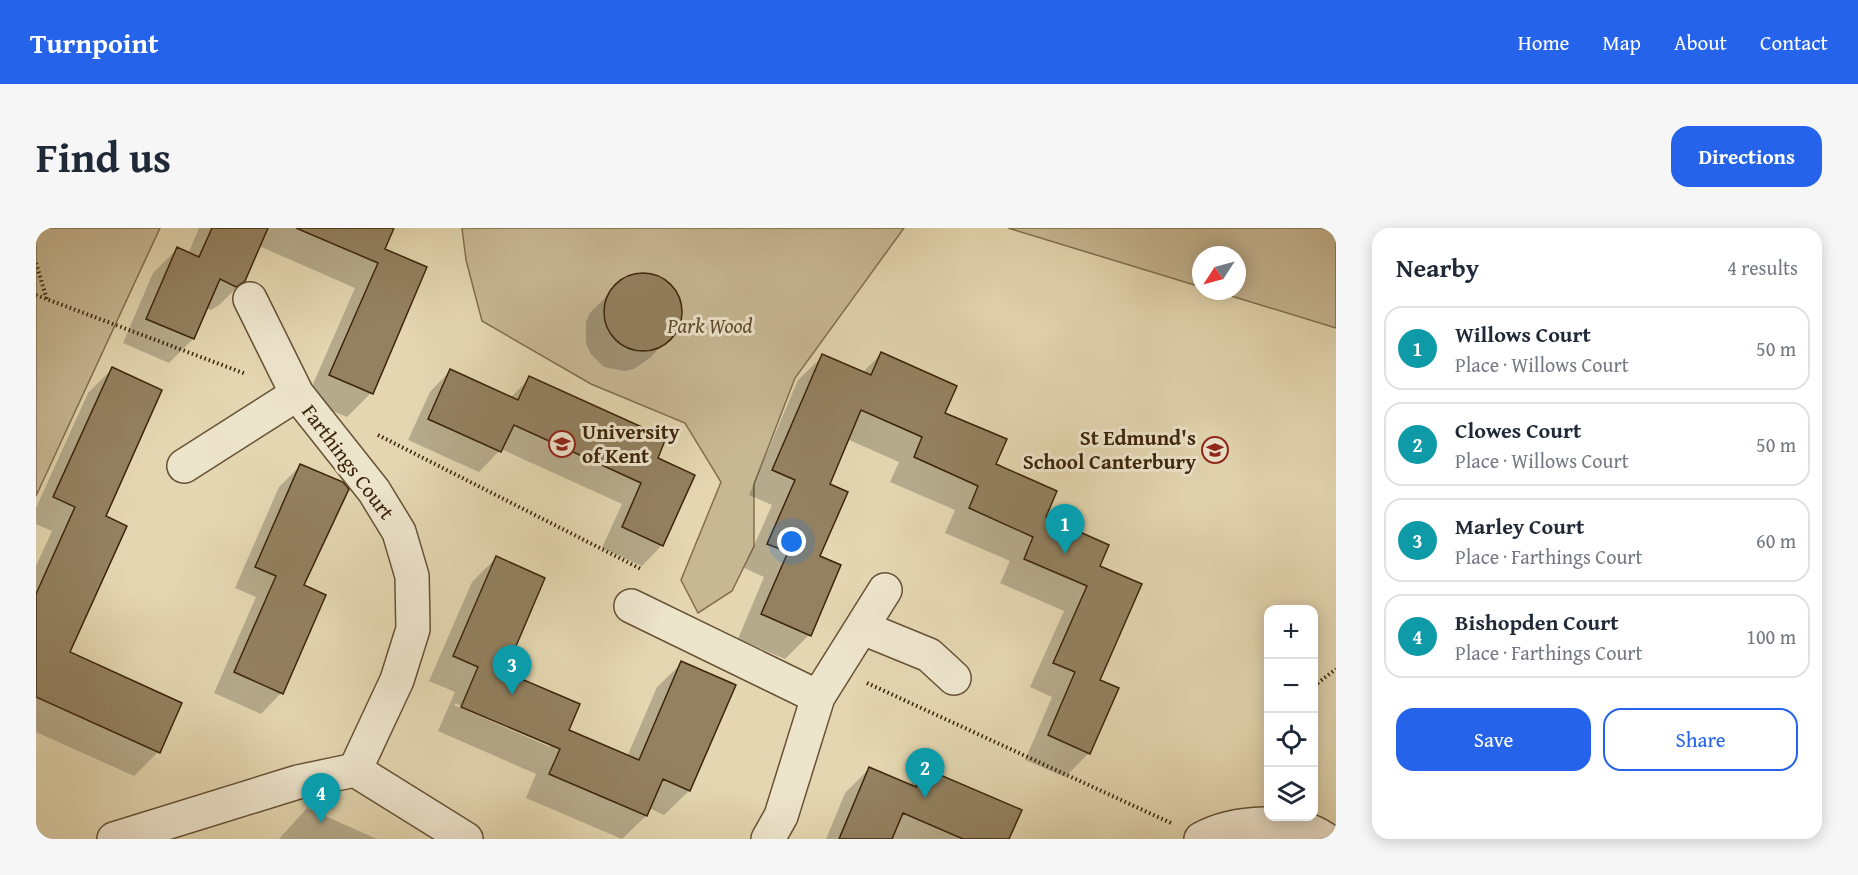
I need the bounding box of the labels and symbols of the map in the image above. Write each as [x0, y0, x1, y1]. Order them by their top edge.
north arrow [1192, 246, 1246, 300]
park label: Park Wood [666, 310, 753, 341]
street label: Farthings Court [295, 397, 403, 527]
place label: University of Kent [582, 416, 680, 471]
place label: St Edmund's School Canterbury [1023, 422, 1196, 477]
school or university icon: University of Kent [547, 429, 577, 459]
school or university icon: St Edmund's School Canterbury [1200, 435, 1230, 465]
pin: 1 [1046, 504, 1084, 554]
your location [777, 527, 806, 556]
pin: 3 [492, 646, 532, 695]
pin: 2 [906, 748, 944, 798]
pin: 4 [302, 774, 340, 823]

